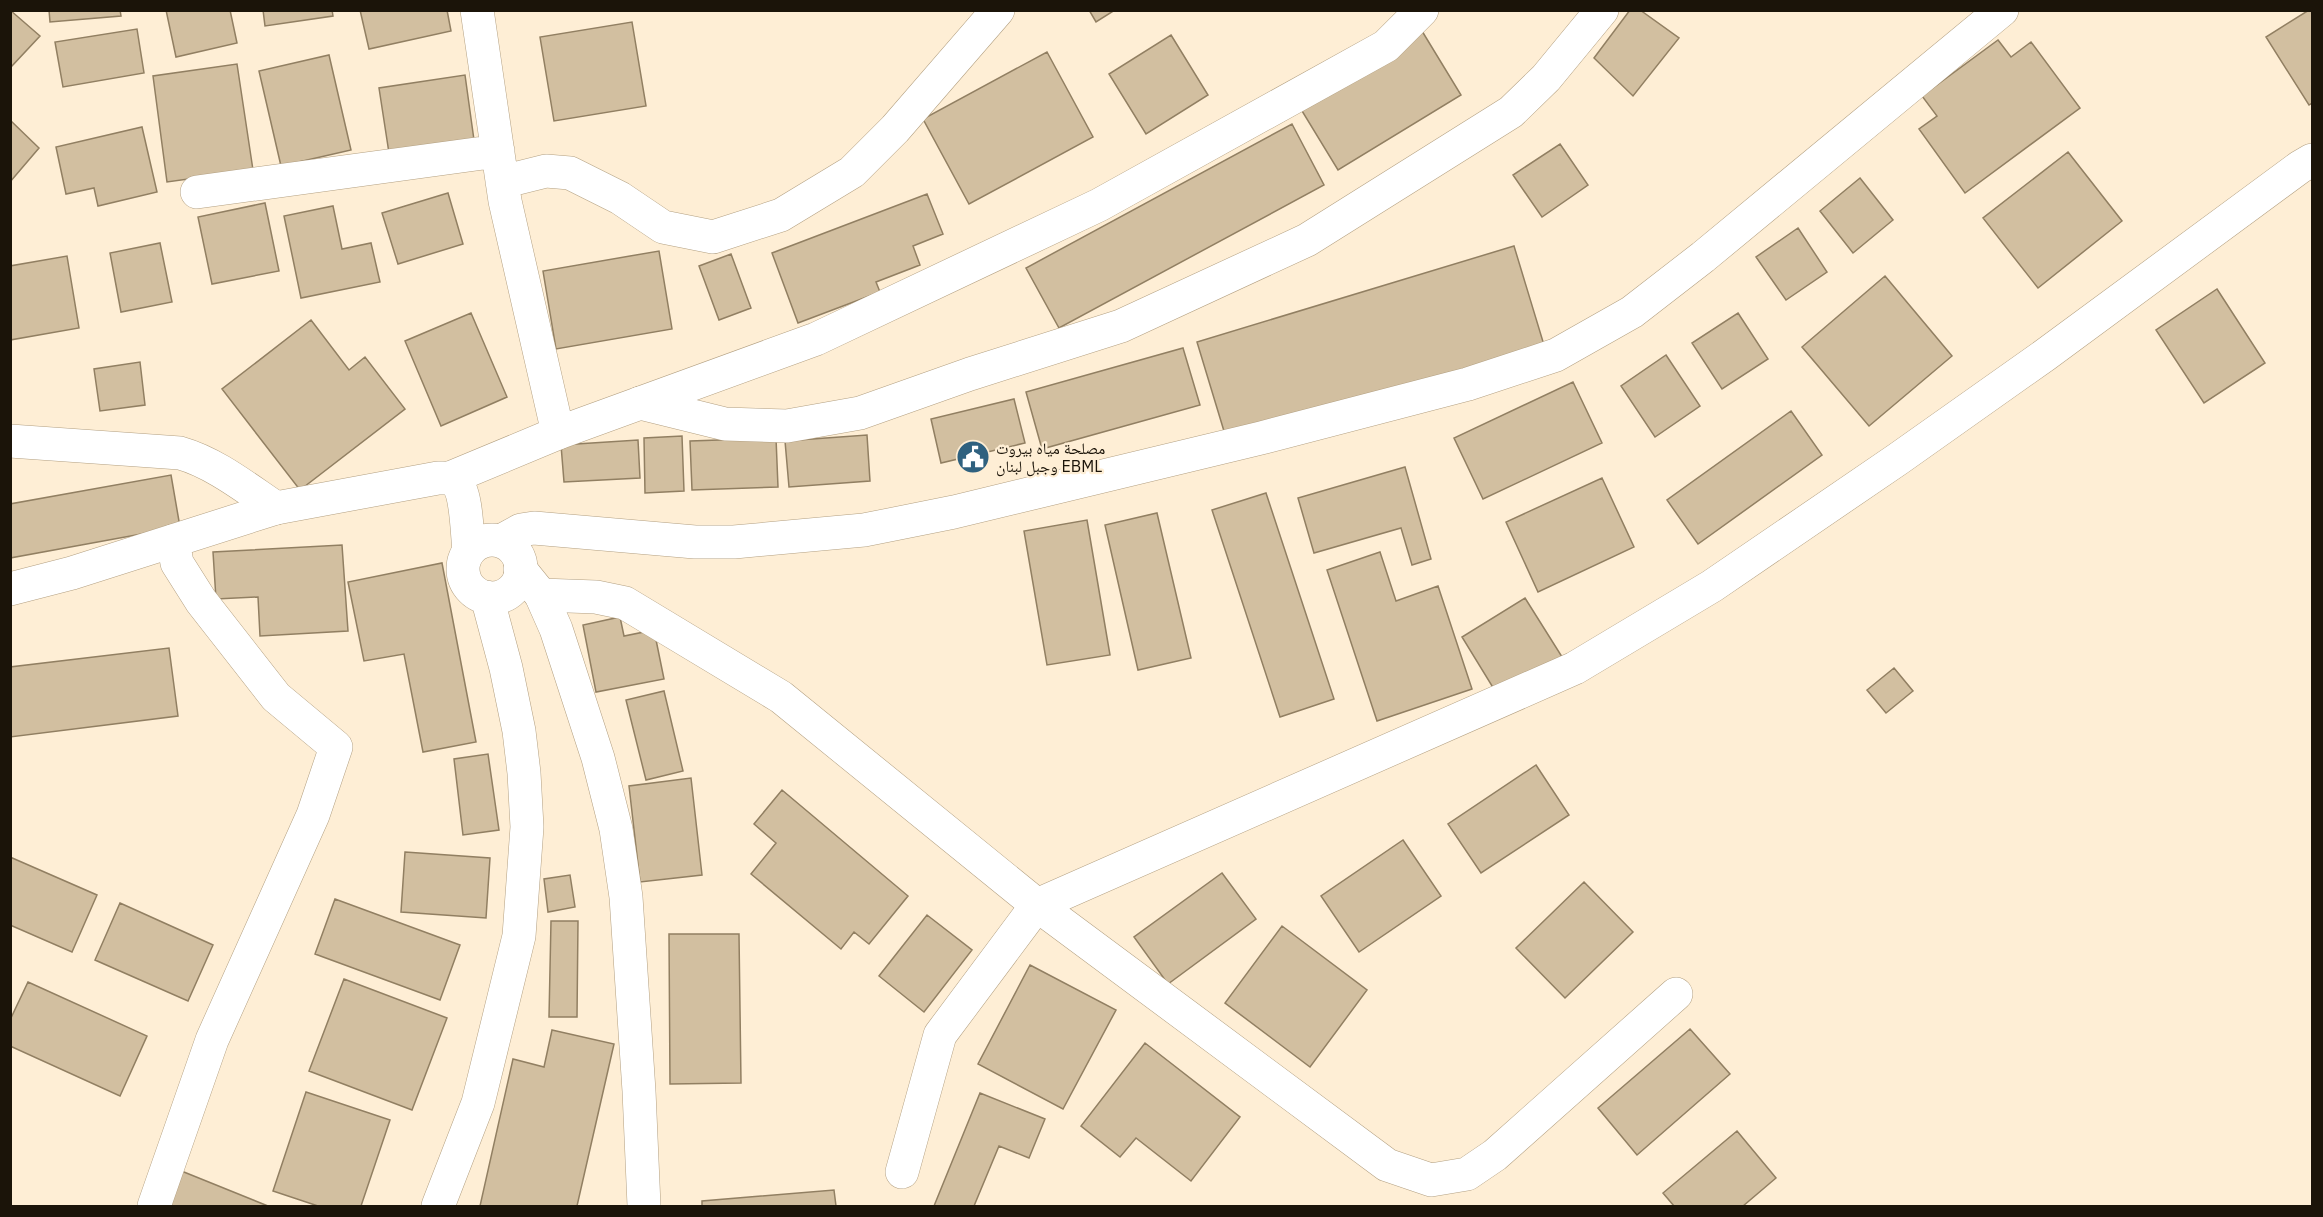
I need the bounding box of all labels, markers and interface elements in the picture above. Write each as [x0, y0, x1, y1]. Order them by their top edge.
place label: مصلحة مياه بيروت وجبل لبنان EBML [996, 438, 1105, 477]
public building icon: مصلحة مياه بيروت وجبل لبنان EBML [955, 439, 991, 475]

